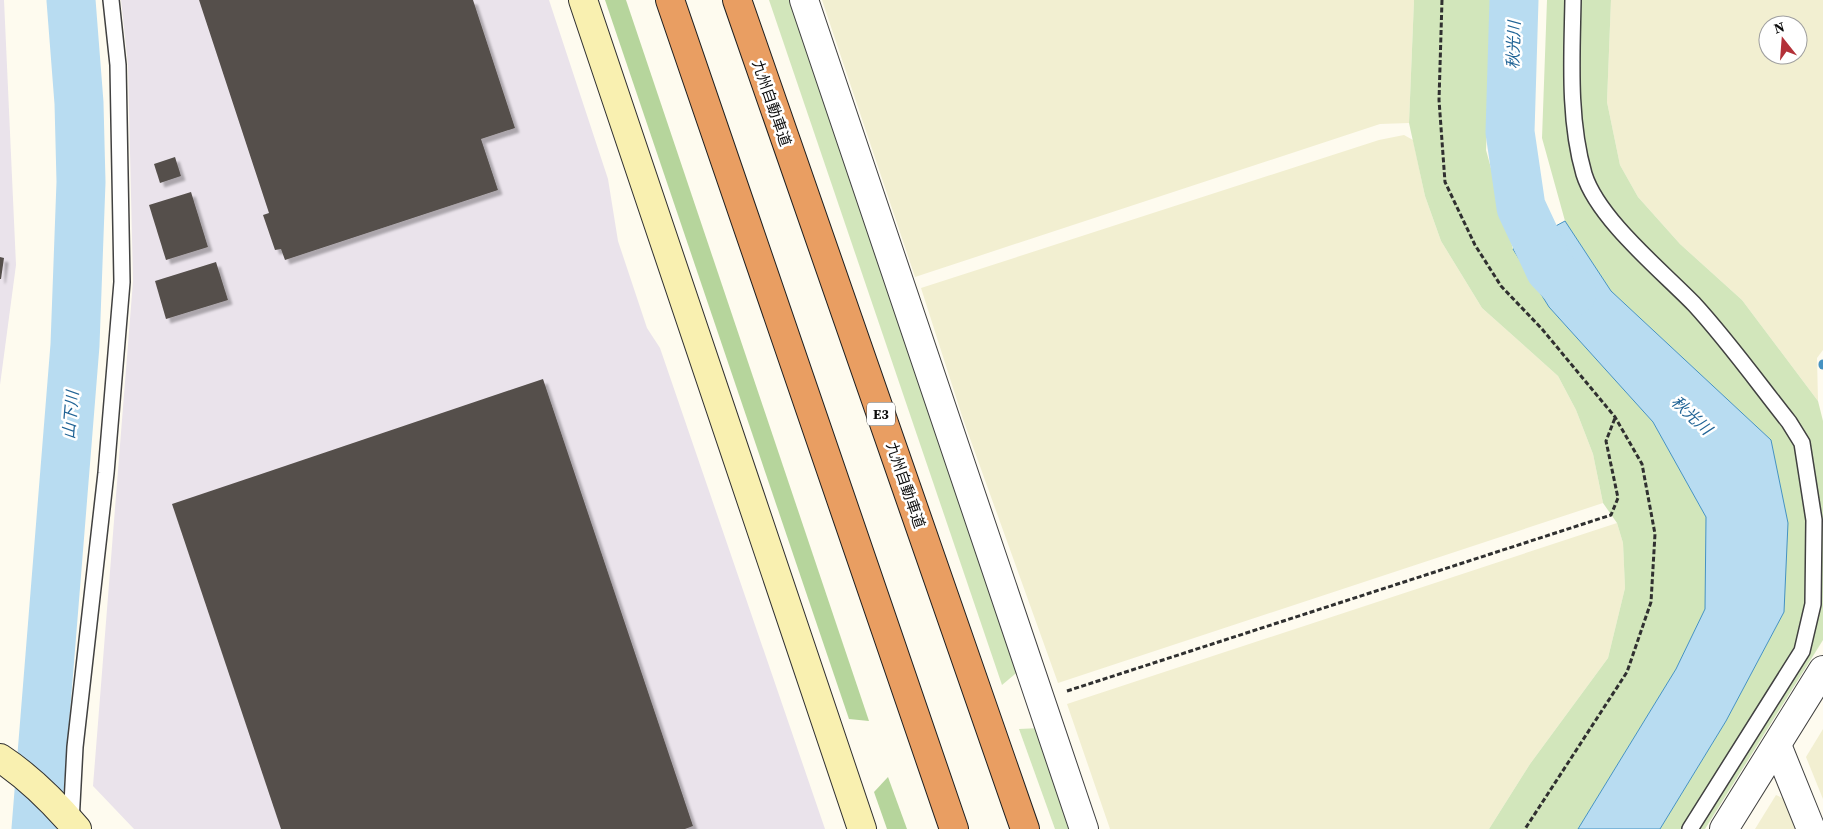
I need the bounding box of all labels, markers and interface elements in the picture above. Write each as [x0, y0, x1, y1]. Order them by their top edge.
north arrow [1758, 15, 1808, 65]
text: N [1771, 17, 1787, 39]
water label: 秋光川 [1501, 19, 1525, 69]
street label: 九州自動車道 [747, 57, 797, 149]
water label: 山下川 [57, 388, 83, 440]
water label: 秋光川 [1667, 391, 1719, 441]
road number: E3 [867, 402, 895, 426]
street label: 九州自動車道 [881, 439, 931, 531]

